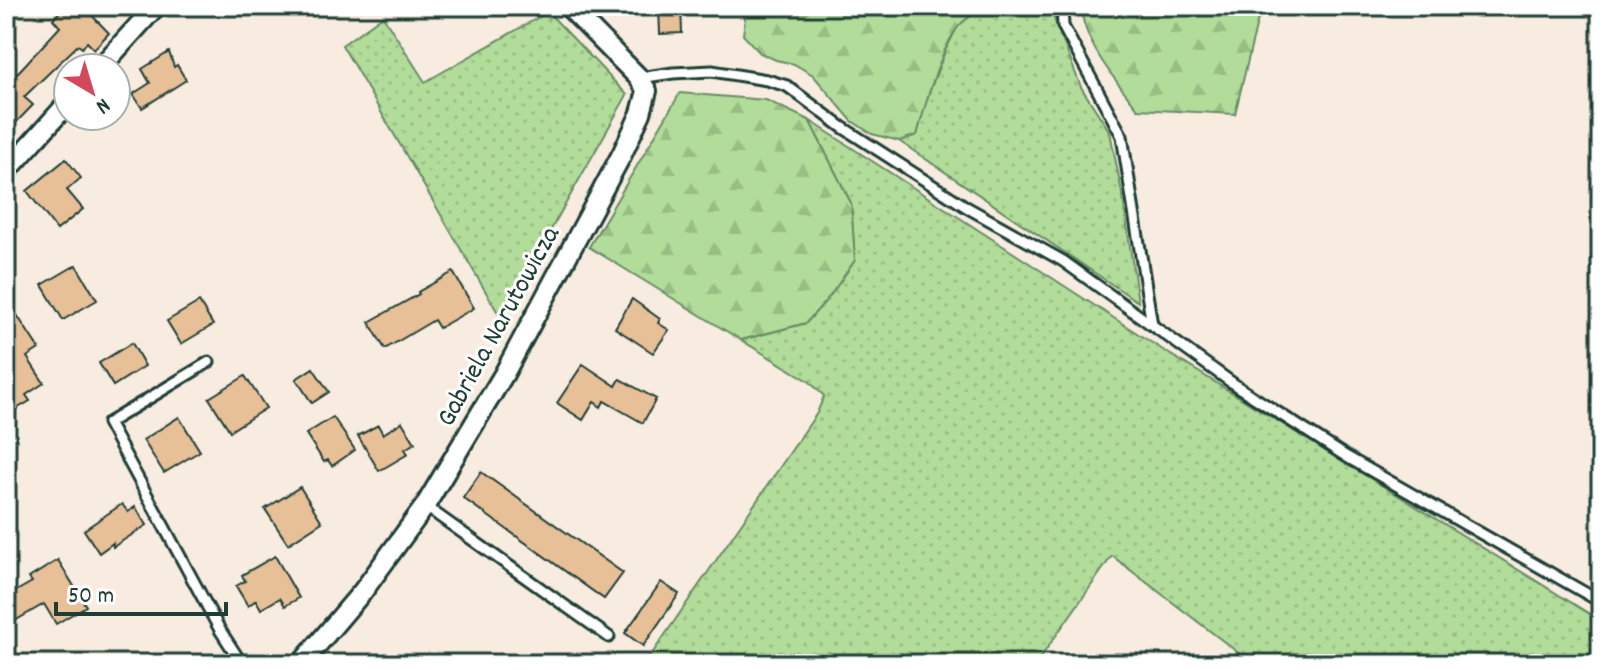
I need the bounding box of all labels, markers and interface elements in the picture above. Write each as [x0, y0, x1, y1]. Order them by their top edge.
north arrow [52, 52, 132, 132]
text: N [88, 89, 116, 121]
street label: Gabriela Narutowicza [429, 219, 573, 435]
scale bar [56, 566, 226, 616]
text: 50 m [68, 580, 114, 614]

